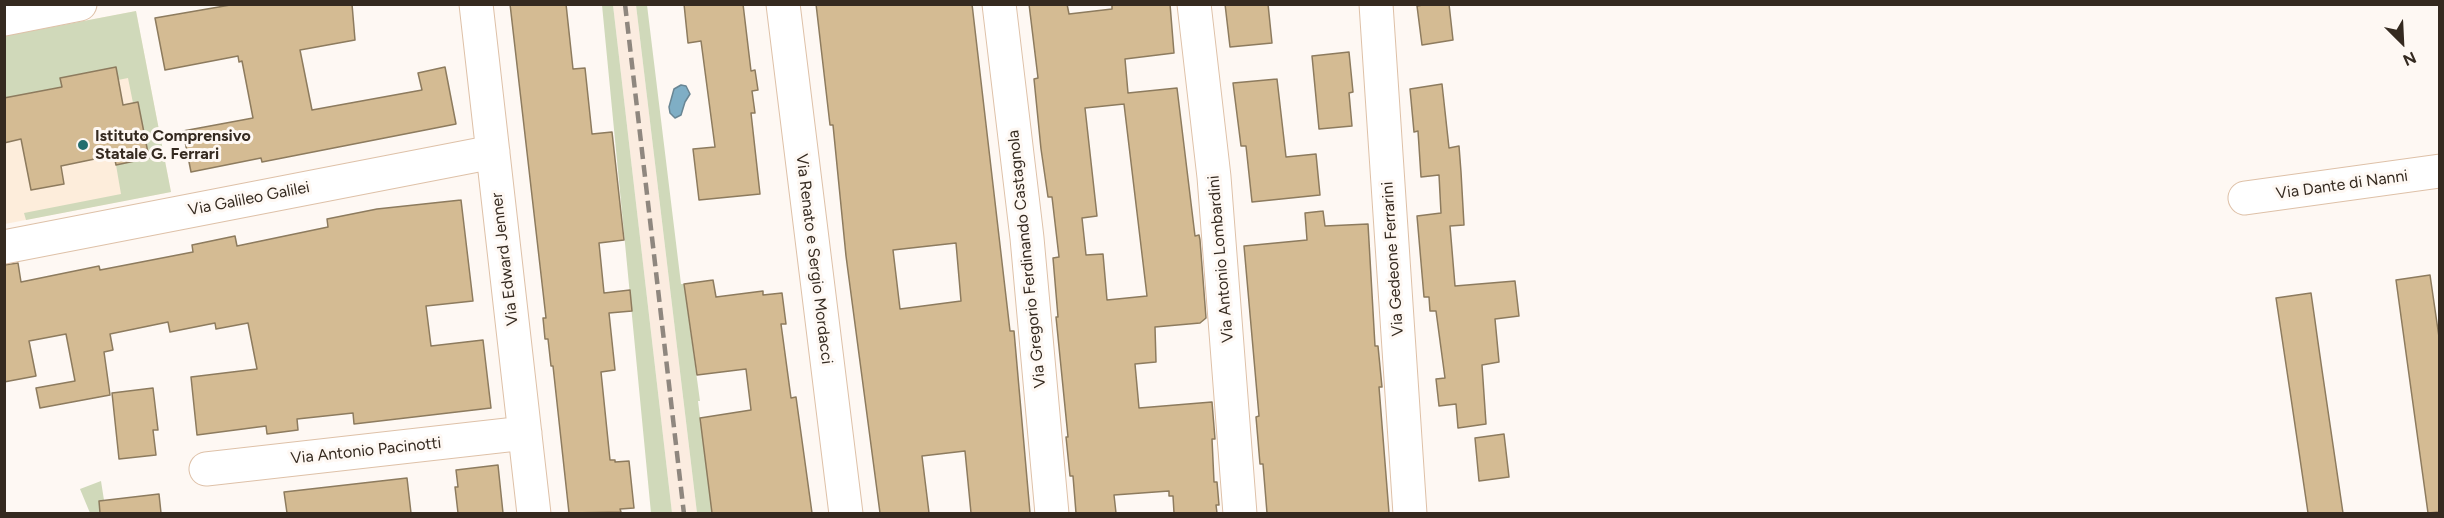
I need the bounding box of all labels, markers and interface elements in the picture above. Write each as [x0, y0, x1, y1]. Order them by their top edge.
north arrow [2372, 12, 2432, 72]
text: N [2400, 48, 2419, 70]
place label: Istituto Comprensivo Statale G. Ferrari [95, 126, 251, 164]
street label: Via Gregorio Ferdinando Castagnola [1004, 129, 1050, 389]
marker: Istituto Comprensivo Statale G. Ferrari [76, 138, 90, 152]
street label: Via Renato e Sergio Mordacci [792, 153, 836, 365]
street label: Via Dante di Nanni [2275, 166, 2409, 204]
street label: Via Antonio Lombardini [1204, 175, 1238, 343]
street label: Via Galileo Galilei [187, 178, 311, 220]
street label: Via Gedeone Ferrarini [1378, 181, 1408, 337]
street label: Via Edward Jenner [487, 191, 523, 327]
street label: Via Antonio Pacinotti [290, 434, 442, 468]

